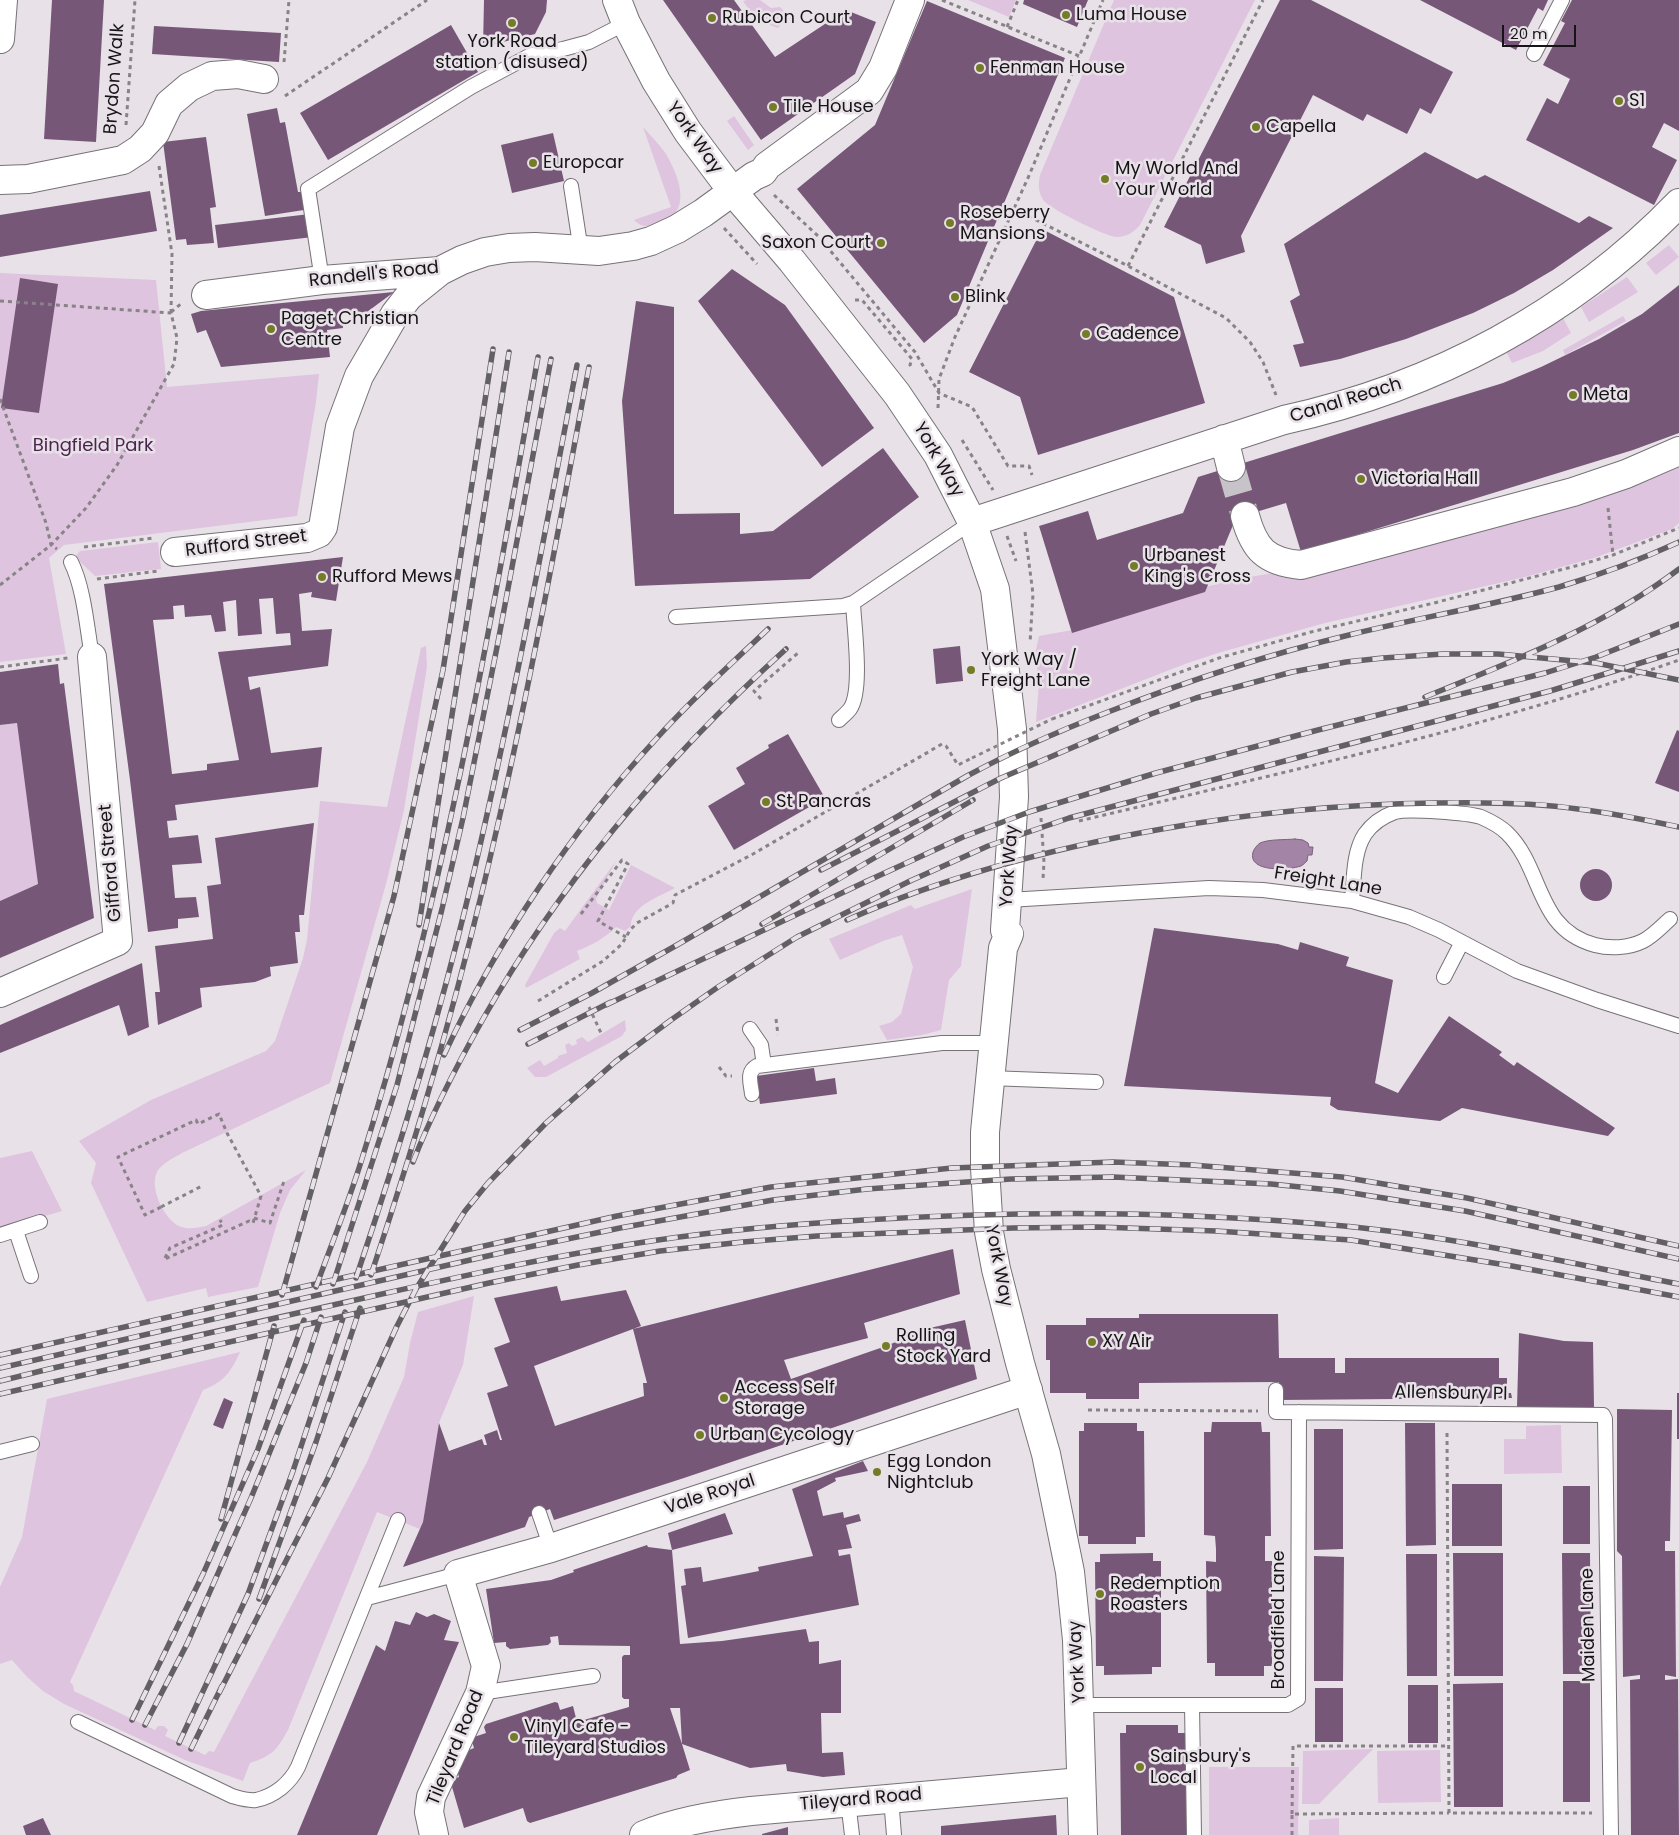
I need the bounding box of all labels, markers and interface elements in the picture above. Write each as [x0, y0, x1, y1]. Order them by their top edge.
place label: Luma House [1076, 4, 1187, 26]
place label: Rubicon Court [722, 7, 850, 29]
marker: Luma House [1060, 9, 1072, 21]
marker: Rubicon Court [706, 12, 718, 24]
scale bar [1504, 15, 1578, 47]
marker: York Road station (disused) [506, 17, 518, 29]
street label: Brydon Walk [100, 23, 130, 135]
text: 20 m [1510, 23, 1548, 44]
place label: York Road station (disused) [435, 31, 589, 74]
place label: Fenman House [990, 57, 1125, 79]
marker: Fenman House [974, 62, 986, 74]
place label: S1 [1629, 90, 1645, 112]
marker: S1 [1613, 95, 1625, 107]
place label: Tile House [783, 96, 874, 118]
street label: York Way [661, 98, 727, 178]
marker: Tile House [767, 101, 779, 113]
place label: Capella [1266, 116, 1336, 138]
marker: Capella [1250, 121, 1262, 133]
place label: Europcar [543, 152, 624, 174]
marker: Europcar [527, 157, 539, 169]
place label: My World And Your World [1115, 158, 1238, 200]
marker: My World And Your World [1099, 173, 1111, 185]
place label: Roseberry Mansions [960, 202, 1050, 244]
marker: Roseberry Mansions [944, 217, 956, 229]
place label: Saxon Court [762, 232, 871, 254]
marker: Saxon Court [875, 237, 887, 249]
street label: Randell's Road [308, 257, 440, 293]
place label: Blink [965, 286, 1006, 308]
marker: Blink [949, 291, 961, 303]
place label: Paget Christian Centre [281, 308, 419, 350]
marker: Paget Christian Centre [265, 323, 277, 335]
place label: Cadence [1096, 323, 1179, 345]
marker: Cadence [1080, 328, 1092, 340]
street label: Canal Reach [1288, 374, 1404, 428]
place label: Meta [1583, 384, 1628, 406]
marker: Meta [1567, 389, 1579, 401]
street label: York Way [908, 419, 968, 501]
park label: Bingfield Park [33, 435, 153, 457]
place label: Victoria Hall [1371, 468, 1478, 490]
marker: Victoria Hall [1355, 473, 1367, 485]
street label: Rufford Street [184, 526, 308, 562]
place label: Urbanest King's Cross [1144, 545, 1251, 588]
marker: Urbanest King's Cross [1128, 560, 1140, 572]
place label: Rufford Mews [332, 566, 452, 588]
marker: Rufford Mews [316, 571, 328, 583]
place label: York Way / Freight Lane [981, 649, 1090, 692]
marker: York Way / Freight Lane [965, 664, 977, 676]
place label: St Pancras [776, 791, 871, 813]
marker: St Pancras [760, 796, 772, 808]
street label: Gifford Street [95, 803, 127, 923]
street label: York Way [996, 824, 1024, 908]
street label: Freight Lane [1272, 863, 1384, 901]
street label: York Way [980, 1223, 1016, 1309]
place label: Rolling Stock Yard [896, 1325, 991, 1368]
place label: XY Air [1102, 1331, 1152, 1353]
marker: XY Air [1086, 1336, 1098, 1348]
marker: Rolling Stock Yard [880, 1340, 892, 1352]
place label: Access Self Storage [734, 1377, 835, 1420]
street label: Allensbury Pl [1394, 1382, 1508, 1406]
marker: Access Self Storage [718, 1392, 730, 1404]
place label: Urban Cycology [710, 1424, 854, 1446]
marker: Urban Cycology [694, 1429, 706, 1441]
place label: Egg London Nightclub [887, 1451, 991, 1494]
marker: Egg London Nightclub [871, 1466, 883, 1478]
street label: Vale Royal [662, 1470, 758, 1520]
street label: Broadfield Lane [1268, 1550, 1290, 1690]
street label: Maiden Lane [1577, 1568, 1601, 1682]
place label: Redemption Roasters [1110, 1573, 1220, 1616]
marker: Redemption Roasters [1094, 1588, 1106, 1600]
street label: York Way [1065, 1620, 1091, 1704]
street label: Tileyard Road [423, 1687, 489, 1809]
place label: Vinyl Cafe - Tileyard Studios [524, 1716, 666, 1758]
marker: Vinyl Cafe - Tileyard Studios [508, 1731, 520, 1743]
place label: Sainsbury's Local [1150, 1746, 1251, 1788]
marker: Sainsbury's Local [1134, 1761, 1146, 1773]
street label: Tileyard Road [799, 1784, 923, 1816]

